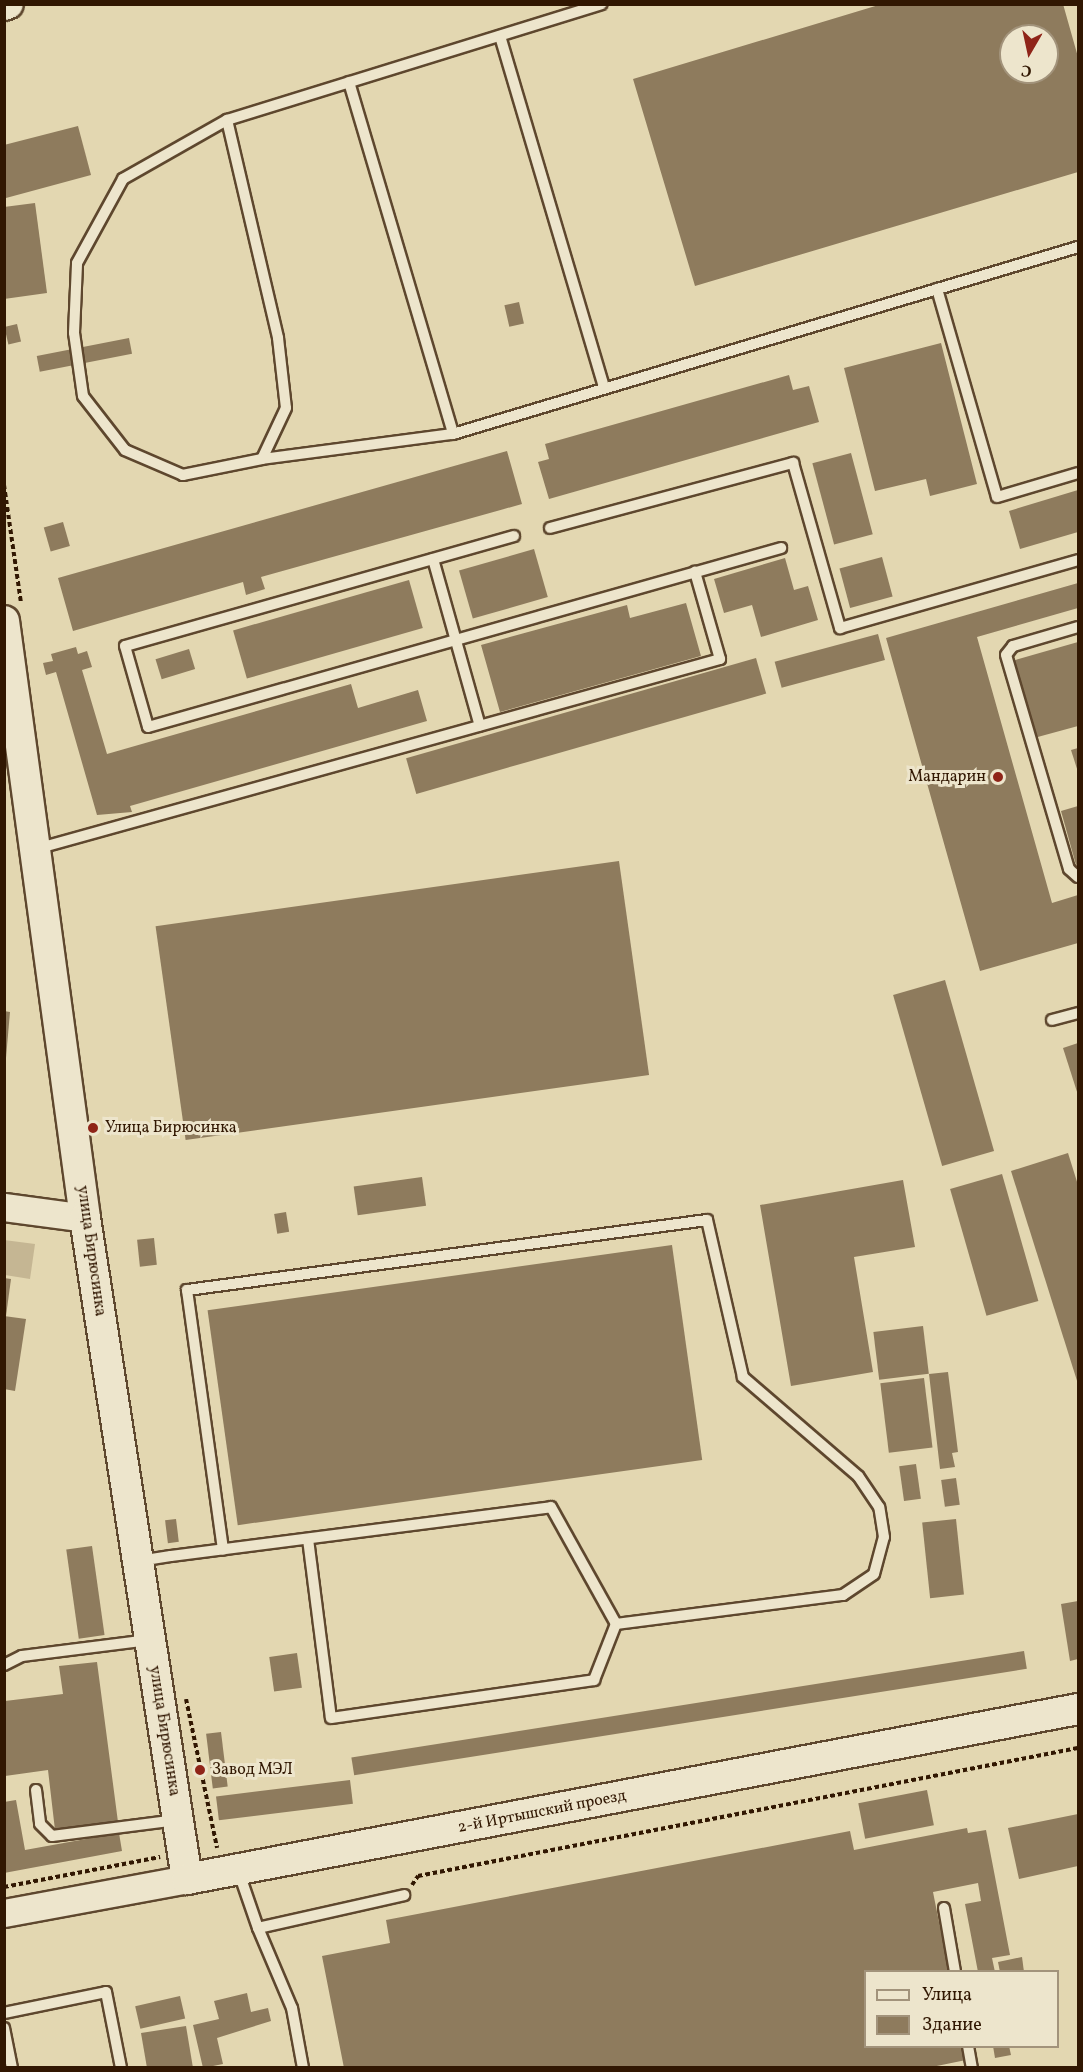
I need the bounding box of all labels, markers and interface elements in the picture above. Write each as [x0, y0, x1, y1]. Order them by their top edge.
north arrow [999, 24, 1059, 84]
text: С [1020, 58, 1033, 81]
place label: Мандарин [908, 767, 986, 787]
marker: Мандарин [991, 770, 1005, 784]
place label: Улица Бирюсинка [105, 1118, 237, 1138]
marker: Улица Бирюсинка [86, 1121, 100, 1135]
street label: улица Бирюсинка [72, 1184, 110, 1318]
street label: улица Бирюсинка [144, 1664, 184, 1798]
place label: Завод МЭЛ [212, 1760, 293, 1780]
marker: Завод МЭЛ [193, 1763, 207, 1777]
street label: 2-й Иртышский проезд [456, 1786, 628, 1838]
legend [864, 1970, 1059, 2048]
text: Улица [922, 1983, 972, 2008]
text: Здание [922, 2013, 982, 2038]

